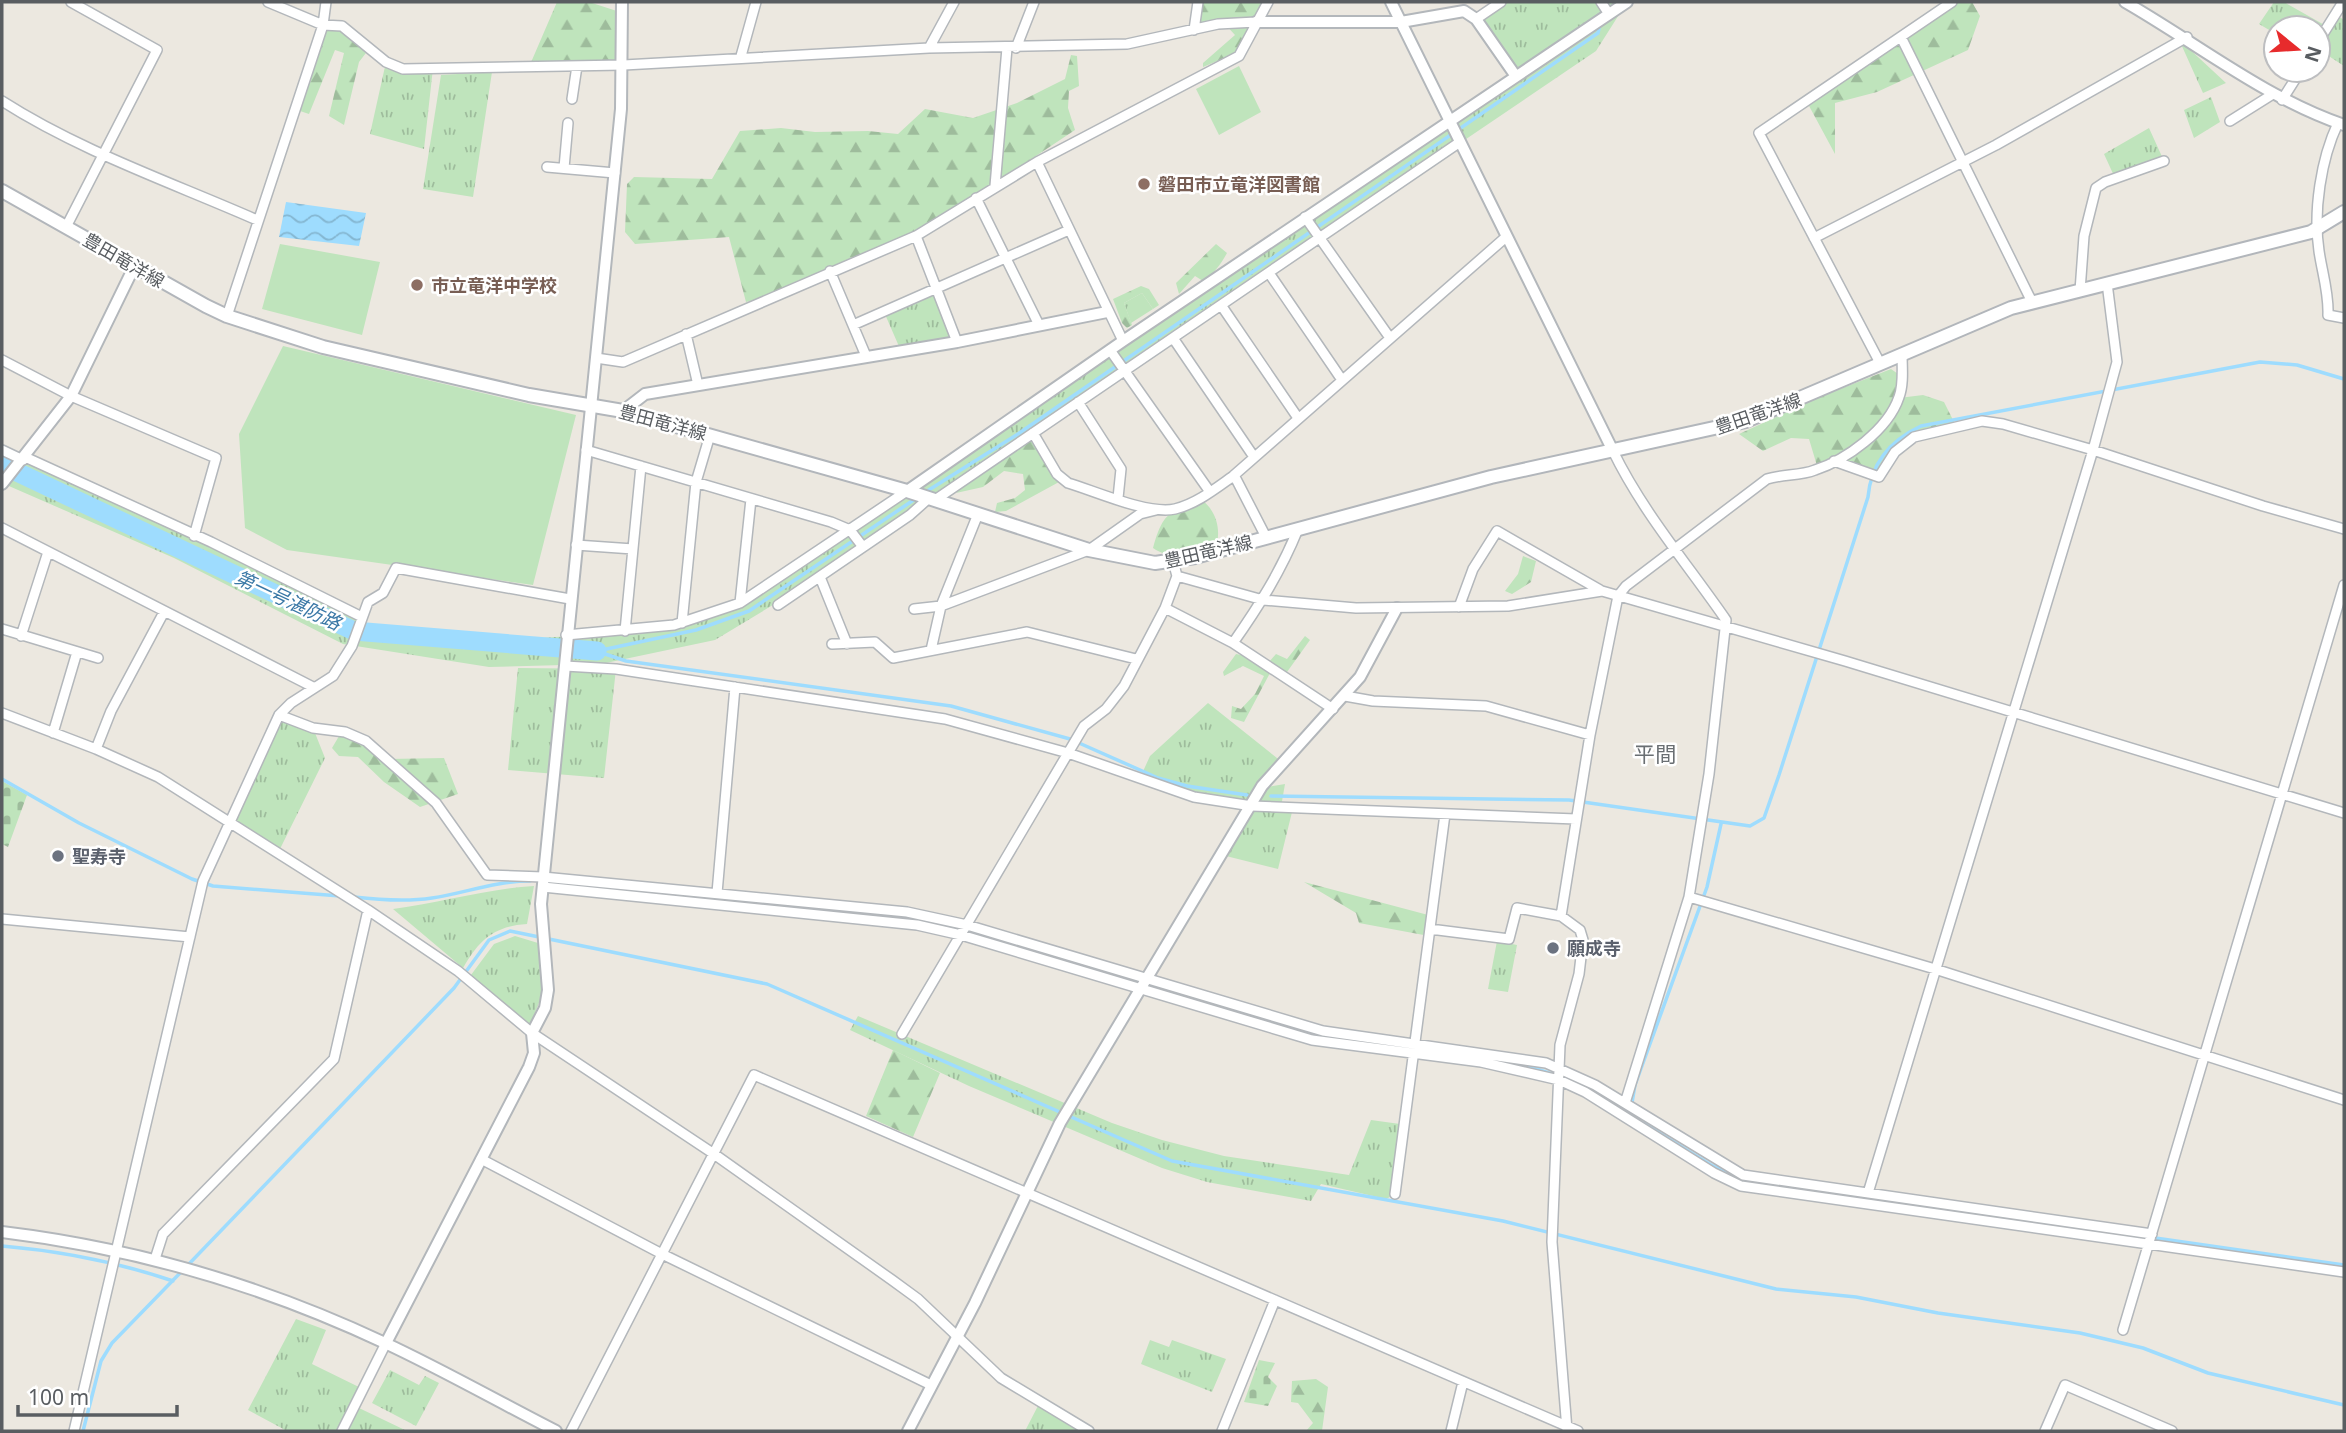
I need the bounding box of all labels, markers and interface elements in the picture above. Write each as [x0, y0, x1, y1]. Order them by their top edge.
north arrow [2262, 14, 2332, 84]
text: N [2298, 43, 2328, 66]
place label: 磐田市立竜洋図書館 [1158, 172, 1320, 196]
marker: 磐田市立竜洋図書館 [1136, 176, 1152, 192]
street label: 豊田竜洋線 [79, 227, 169, 293]
place label: 市立竜洋中学校 [431, 273, 557, 297]
marker: 市立竜洋中学校 [409, 277, 425, 293]
street label: 豊田竜洋線 [1712, 387, 1804, 439]
street label: 豊田竜洋線 [616, 399, 710, 445]
street label: 豊田竜洋線 [1161, 529, 1255, 573]
water label: 第一号湛防路 [231, 564, 347, 637]
district label: 平間 [1634, 740, 1676, 768]
place label: 聖寿寺 [72, 844, 126, 868]
marker: 聖寿寺 [50, 848, 66, 864]
place label: 願成寺 [1567, 936, 1621, 960]
marker: 願成寺 [1545, 940, 1561, 956]
scale bar [18, 1374, 177, 1418]
text: 100 m [28, 1383, 89, 1411]

